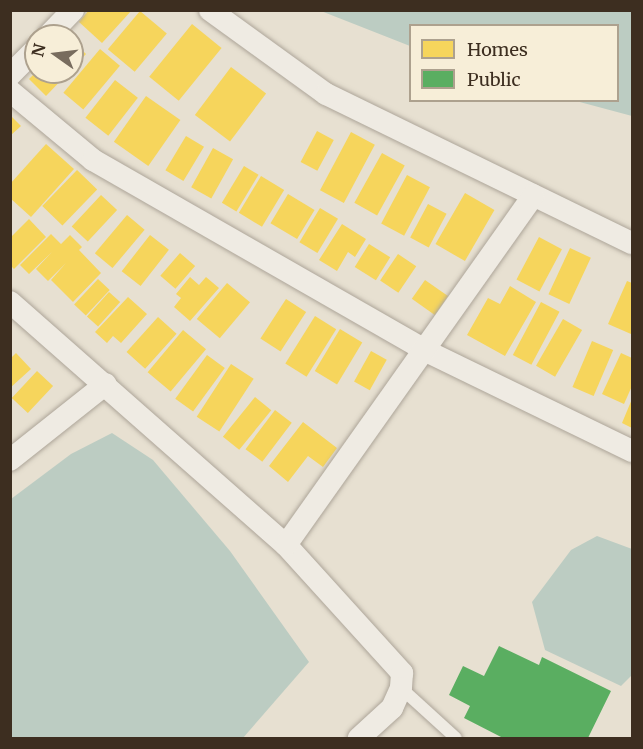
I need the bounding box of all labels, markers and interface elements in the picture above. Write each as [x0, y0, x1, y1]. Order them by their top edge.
north arrow [24, 24, 84, 84]
legend [409, 24, 619, 102]
text: Homes [467, 38, 528, 61]
text: N [27, 42, 50, 59]
text: Public [467, 68, 521, 91]

